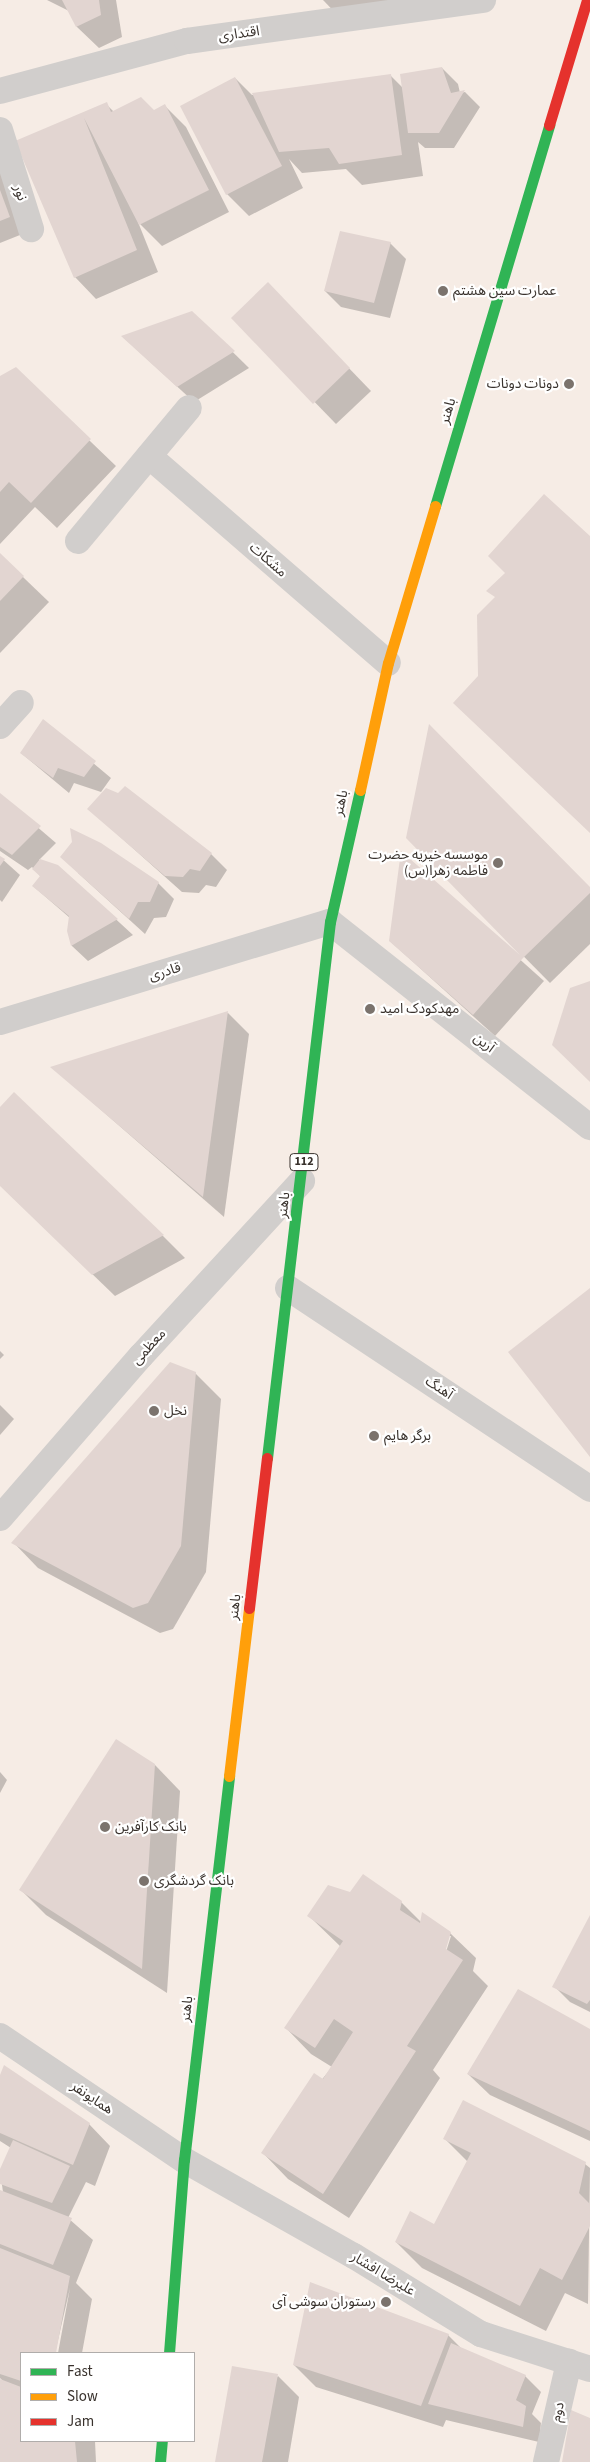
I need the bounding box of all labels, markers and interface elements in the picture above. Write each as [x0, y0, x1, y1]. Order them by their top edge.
street label: اقتداری [217, 23, 261, 45]
street label: نور [10, 183, 30, 203]
place label: عمارت سین هشتم [453, 283, 556, 299]
marker: عمارت سین هشتم [437, 285, 449, 297]
place label: دونات دونات [487, 376, 559, 392]
marker: دونات دونات [563, 378, 575, 390]
street label: باهنر [436, 396, 460, 426]
street label: مشکات [246, 539, 290, 581]
street label: باهنر [330, 788, 352, 818]
place label: موسسه خیریه حضرت فاطمه زهرا(س) [368, 847, 488, 880]
marker: موسسه خیریه حضرت فاطمه زهرا(س) [492, 857, 504, 869]
street label: قادری [147, 959, 183, 985]
place label: مهدکودک امید [380, 1001, 459, 1017]
marker: مهدکودک امید [364, 1003, 376, 1015]
street label: آرین [470, 1029, 498, 1057]
road number: 112 [289, 1152, 319, 1172]
street label: باهنر [274, 1191, 294, 1219]
street label: معظمی [128, 1325, 170, 1369]
street label: آهنگ [422, 1373, 456, 1403]
place label: نخل [164, 1403, 187, 1419]
marker: نخل [148, 1405, 160, 1417]
place label: برگر هایم [384, 1428, 431, 1444]
marker: برگر هایم [368, 1430, 380, 1442]
street label: باهنر [225, 1593, 245, 1621]
place label: بانک کارآفرین [115, 1819, 187, 1835]
marker: بانک کارآفرین [99, 1821, 111, 1833]
place label: بانک گردشگری [154, 1873, 234, 1889]
marker: بانک گردشگری [138, 1875, 150, 1887]
street label: باهنر [177, 1995, 197, 2023]
street label: همایونفر [68, 2078, 116, 2118]
street label: علیرضا افشار [348, 2248, 418, 2300]
place label: رستوران سوشی آی [272, 2294, 376, 2310]
marker: رستوران سوشی آی [380, 2296, 392, 2308]
legend [20, 2352, 195, 2442]
text: Fast [67, 2361, 93, 2382]
text: Slow [67, 2386, 98, 2407]
street label: دوم [548, 2401, 568, 2423]
text: Jam [67, 2411, 94, 2432]

